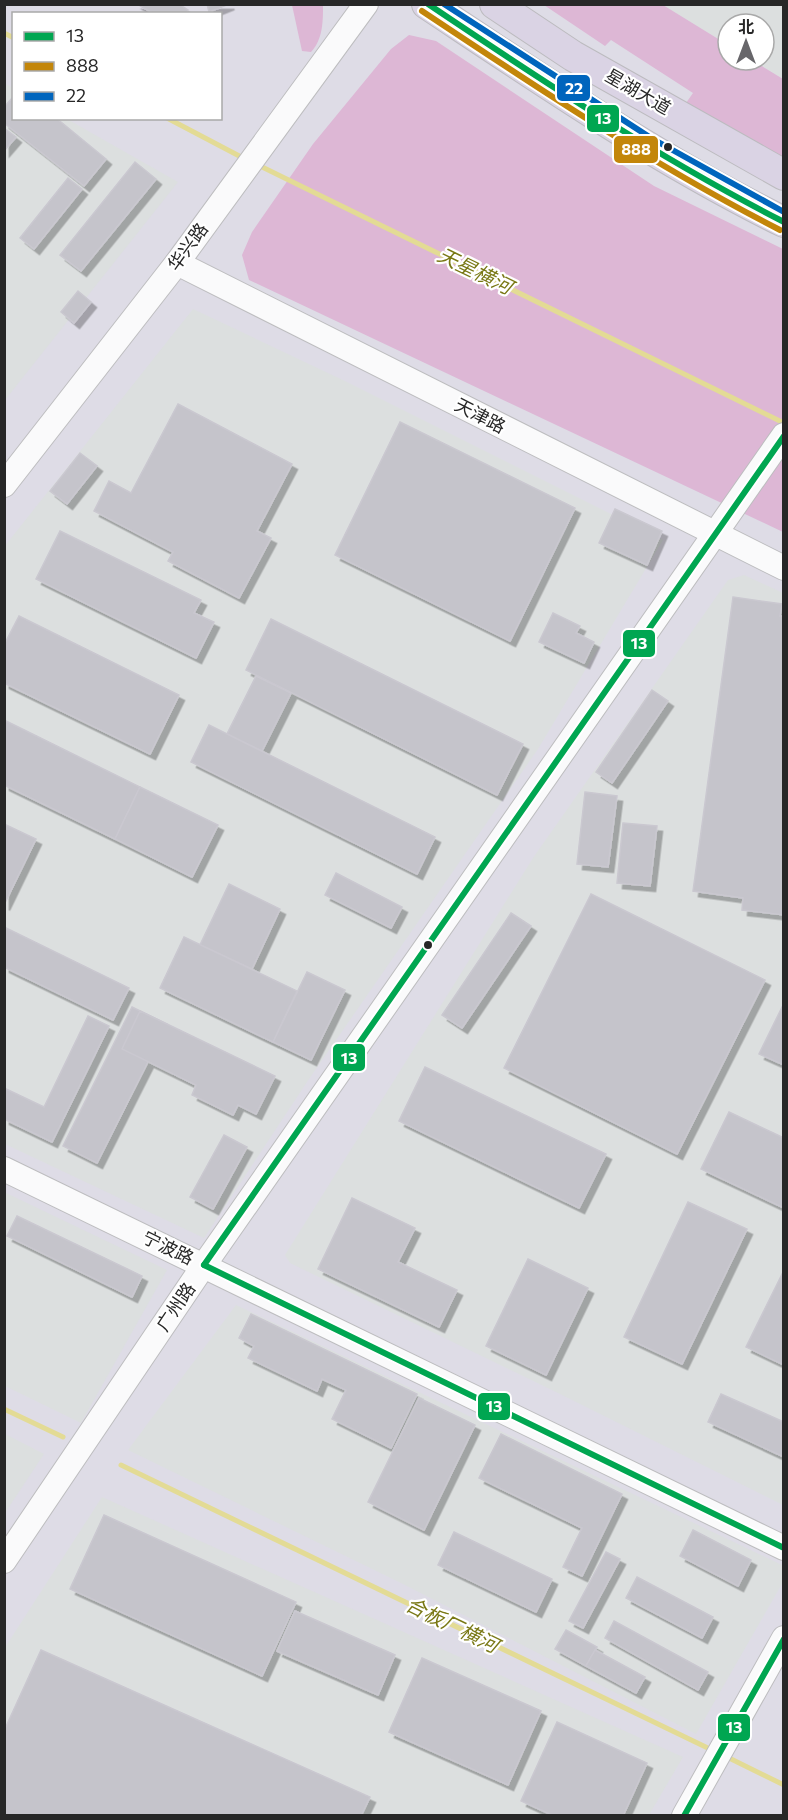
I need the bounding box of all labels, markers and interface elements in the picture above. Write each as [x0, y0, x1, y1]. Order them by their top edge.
legend [12, 12, 222, 120]
north arrow [716, 12, 776, 72]
text: 北 [738, 17, 754, 36]
text: 13 [66, 24, 84, 46]
text: 888 [66, 54, 99, 76]
street label: 星湖大道 [602, 64, 675, 119]
line badge: 22 [556, 74, 591, 102]
text: 22 [565, 78, 583, 97]
text: 22 [66, 84, 86, 106]
line badge: 13 [586, 104, 620, 133]
text: 13 [595, 108, 611, 127]
line badge: 888 [613, 135, 659, 164]
text: 888 [621, 139, 651, 158]
unlabelled marker [662, 141, 674, 153]
street label: 华兴路 [162, 218, 212, 275]
water label: 天星横河 [434, 242, 520, 300]
street label: 天津路 [451, 393, 510, 437]
line badge: 13 [622, 629, 656, 658]
text: 13 [631, 633, 647, 652]
unlabelled marker [422, 939, 434, 951]
line badge: 13 [332, 1043, 366, 1072]
text: 13 [341, 1048, 357, 1067]
street label: 宁波路 [139, 1225, 198, 1269]
street label: 广州路 [151, 1278, 199, 1335]
line badge: 13 [477, 1392, 511, 1421]
text: 13 [486, 1396, 502, 1415]
water label: 合板厂横河 [402, 1591, 506, 1659]
line badge: 13 [717, 1713, 751, 1742]
text: 13 [726, 1717, 742, 1736]

